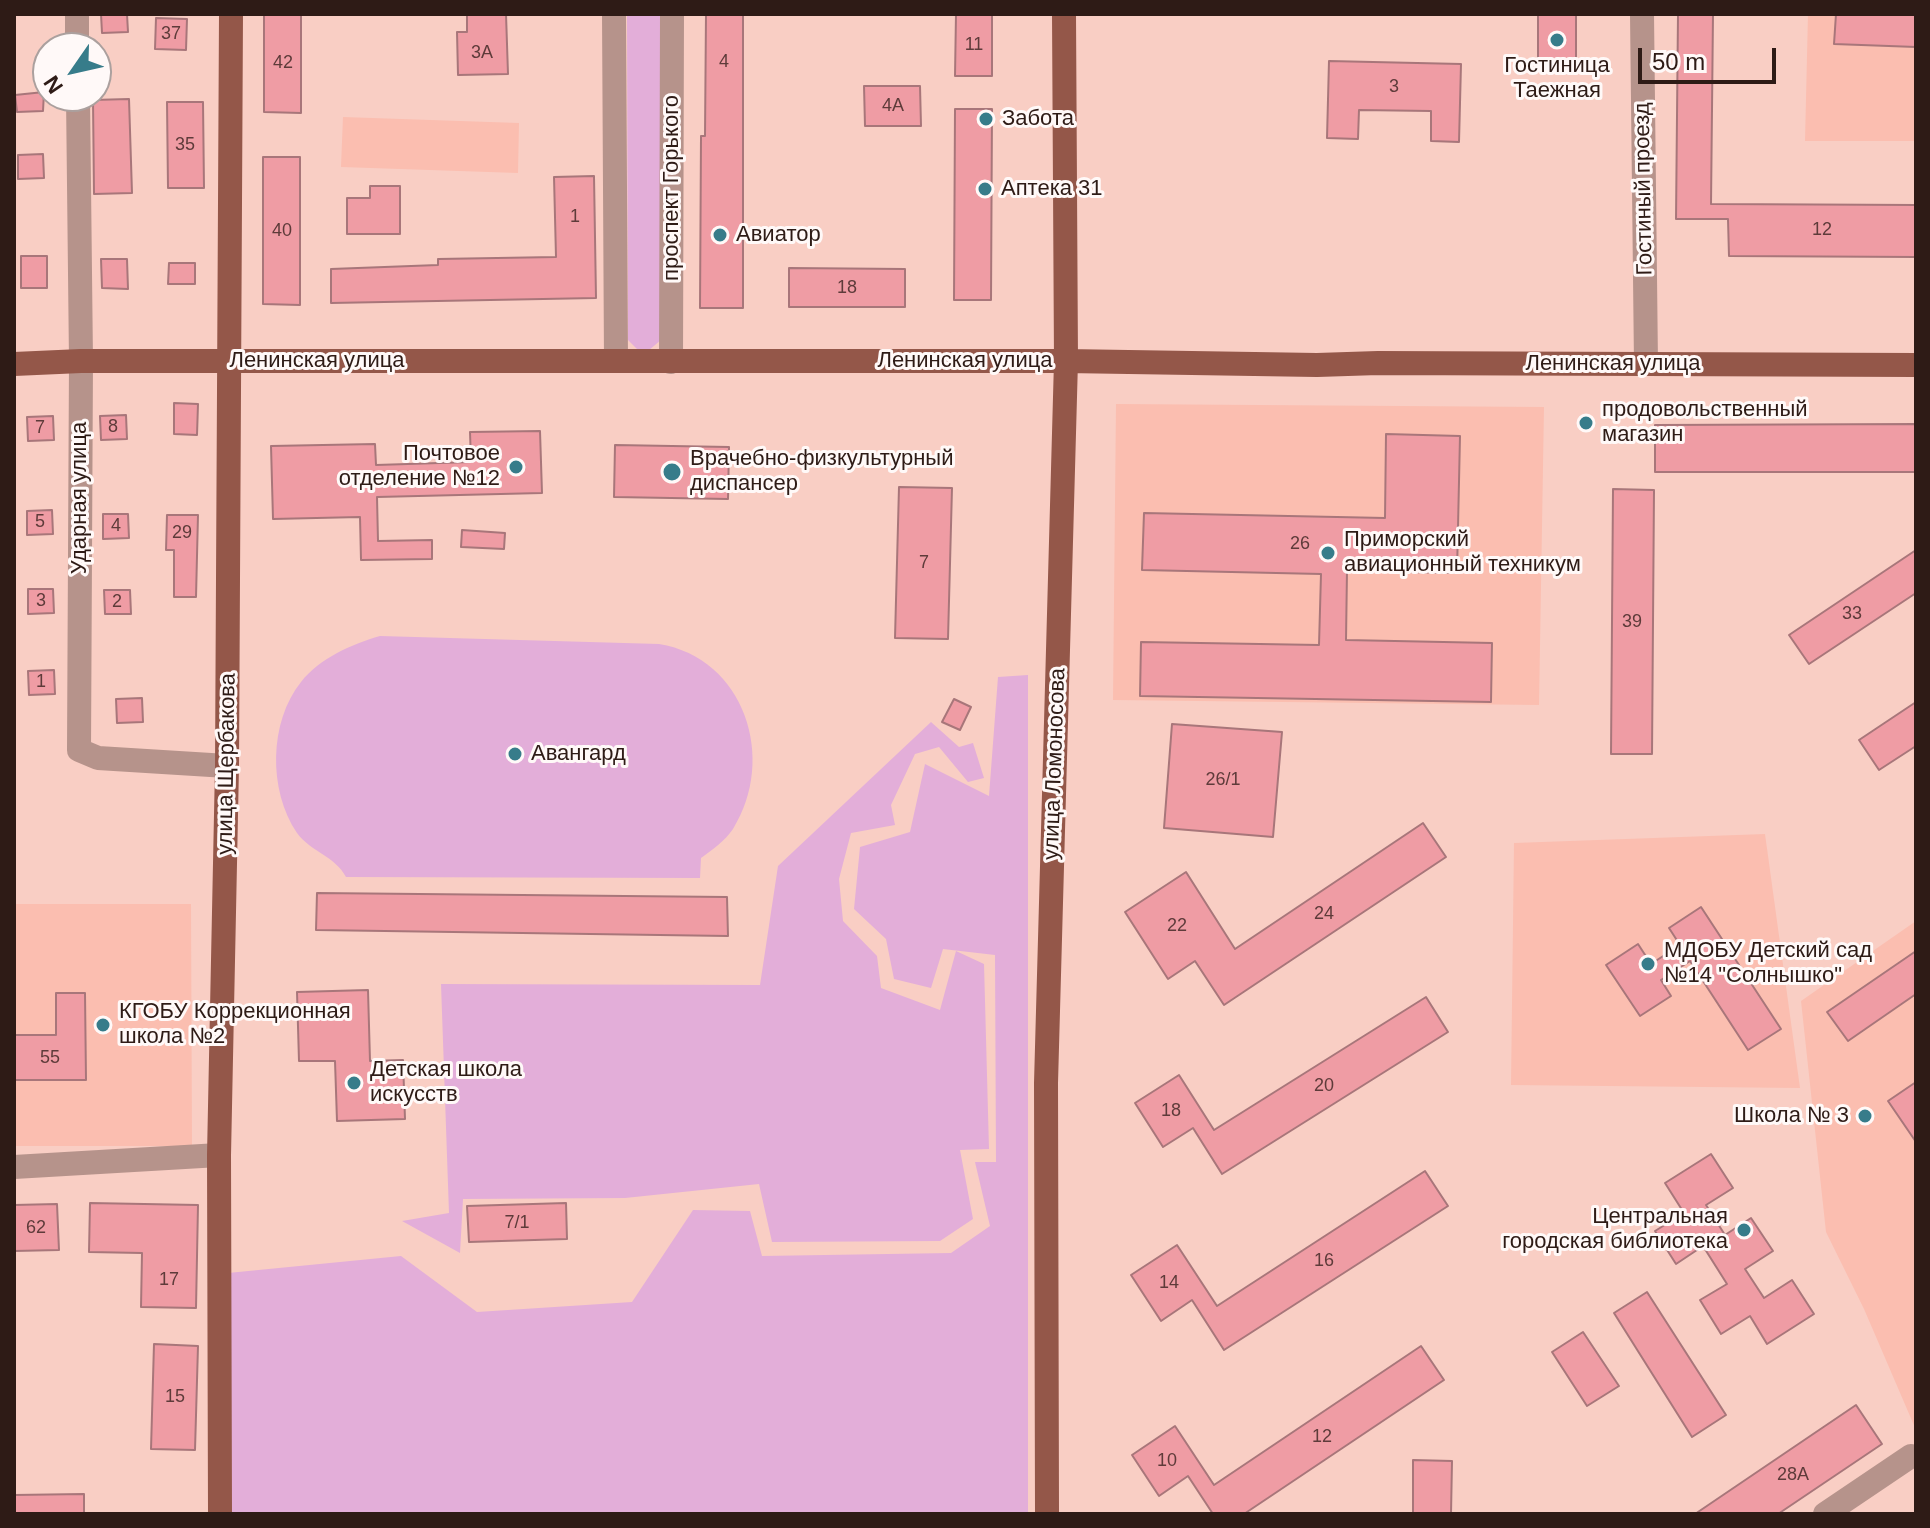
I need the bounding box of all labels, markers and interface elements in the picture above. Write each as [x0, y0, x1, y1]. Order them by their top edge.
house number: 37 [161, 23, 181, 45]
marker: Гостиница Таежная [1548, 31, 1566, 49]
north arrow [32, 32, 112, 112]
scale bar [1642, 32, 1780, 82]
house number: 11 [965, 34, 983, 56]
house number: 3А [471, 42, 493, 64]
text: 50 m [1652, 48, 1705, 75]
house number: 4 [719, 51, 729, 73]
house number: 42 [273, 52, 293, 74]
place label: Гостиница Таежная [1504, 53, 1610, 104]
text: N [39, 71, 68, 98]
house number: 3 [1389, 76, 1399, 98]
street label: проспект Горького [659, 95, 685, 281]
house number: 4А [882, 95, 904, 117]
street label: Гостиный проезд [1629, 102, 1659, 276]
place label: Забота [1002, 106, 1074, 132]
marker: Забота [977, 110, 995, 128]
house number: 35 [175, 134, 195, 156]
place label: Аптека 31 [1001, 176, 1103, 202]
marker: Аптека 31 [976, 180, 994, 198]
house number: 1 [570, 206, 580, 228]
house number: 12 [1812, 219, 1832, 241]
house number: 40 [272, 220, 292, 242]
place label: Авиатор [736, 222, 821, 248]
marker: Авиатор [711, 226, 729, 244]
house number: 18 [837, 277, 857, 299]
street label: Ленинская улица [229, 348, 405, 374]
street label: Ленинская улица [877, 348, 1053, 374]
street label: Ленинская улица [1525, 351, 1701, 377]
place label: продовольственный магазин [1602, 397, 1808, 448]
marker: продовольственный магазин [1577, 414, 1595, 432]
house number: 8 [108, 416, 118, 438]
house number: 7 [35, 417, 45, 439]
street label: Ударная улица [67, 422, 93, 574]
place label: Почтовое отделение №12 [339, 441, 500, 492]
place label: Врачебно-физкультурный диспансер [690, 446, 953, 498]
marker: Почтовое отделение №12 [507, 458, 525, 476]
marker: Врачебно-физкультурный диспансер [661, 461, 683, 483]
house number: 5 [35, 511, 45, 533]
house number: 4 [111, 515, 121, 537]
house number: 29 [172, 522, 192, 544]
place label: Приморский авиационный техникум [1344, 527, 1581, 578]
house number: 26 [1290, 533, 1310, 555]
marker: Приморский авиационный техникум [1319, 544, 1337, 562]
house number: 7 [919, 552, 929, 574]
house number: 3 [36, 590, 46, 612]
house number: 2 [112, 591, 122, 613]
house number: 33 [1842, 603, 1862, 625]
house number: 39 [1622, 611, 1642, 633]
street label: улица Ломоносова [1038, 668, 1072, 860]
house number: 1 [36, 671, 46, 693]
street label: улица Щербакова [212, 673, 242, 855]
place label: Авангард [531, 741, 626, 767]
marker: Авангард [506, 745, 524, 763]
house number: 26/1 [1205, 769, 1241, 791]
house number: 24 [1314, 903, 1334, 925]
house number: 22 [1167, 915, 1187, 937]
place label: МДОБУ Детский сад №14 "Солнышко" [1664, 938, 1872, 990]
marker: МДОБУ Детский сад №14 "Солнышко" [1639, 955, 1657, 973]
place label: КГОБУ Коррекционная школа №2 [119, 999, 351, 1050]
marker: КГОБУ Коррекционная школа №2 [94, 1016, 112, 1034]
house number: 55 [40, 1047, 60, 1069]
place label: Детская школа искусств [370, 1057, 522, 1108]
marker: Детская школа искусств [345, 1074, 363, 1092]
house number: 20 [1314, 1075, 1334, 1097]
house number: 18 [1161, 1100, 1181, 1122]
place label: Школа № 3 [1734, 1103, 1849, 1129]
marker: Школа № 3 [1856, 1107, 1874, 1125]
place label: Центральная городская библиотека [1502, 1204, 1728, 1256]
house number: 7/1 [504, 1212, 530, 1234]
house number: 62 [26, 1217, 46, 1239]
marker: Центральная городская библиотека [1735, 1221, 1753, 1239]
house number: 16 [1314, 1250, 1334, 1272]
house number: 17 [159, 1269, 179, 1291]
house number: 14 [1159, 1272, 1179, 1294]
house number: 15 [165, 1386, 185, 1408]
house number: 12 [1312, 1426, 1332, 1448]
house number: 10 [1157, 1450, 1177, 1472]
house number: 28А [1777, 1464, 1809, 1486]

